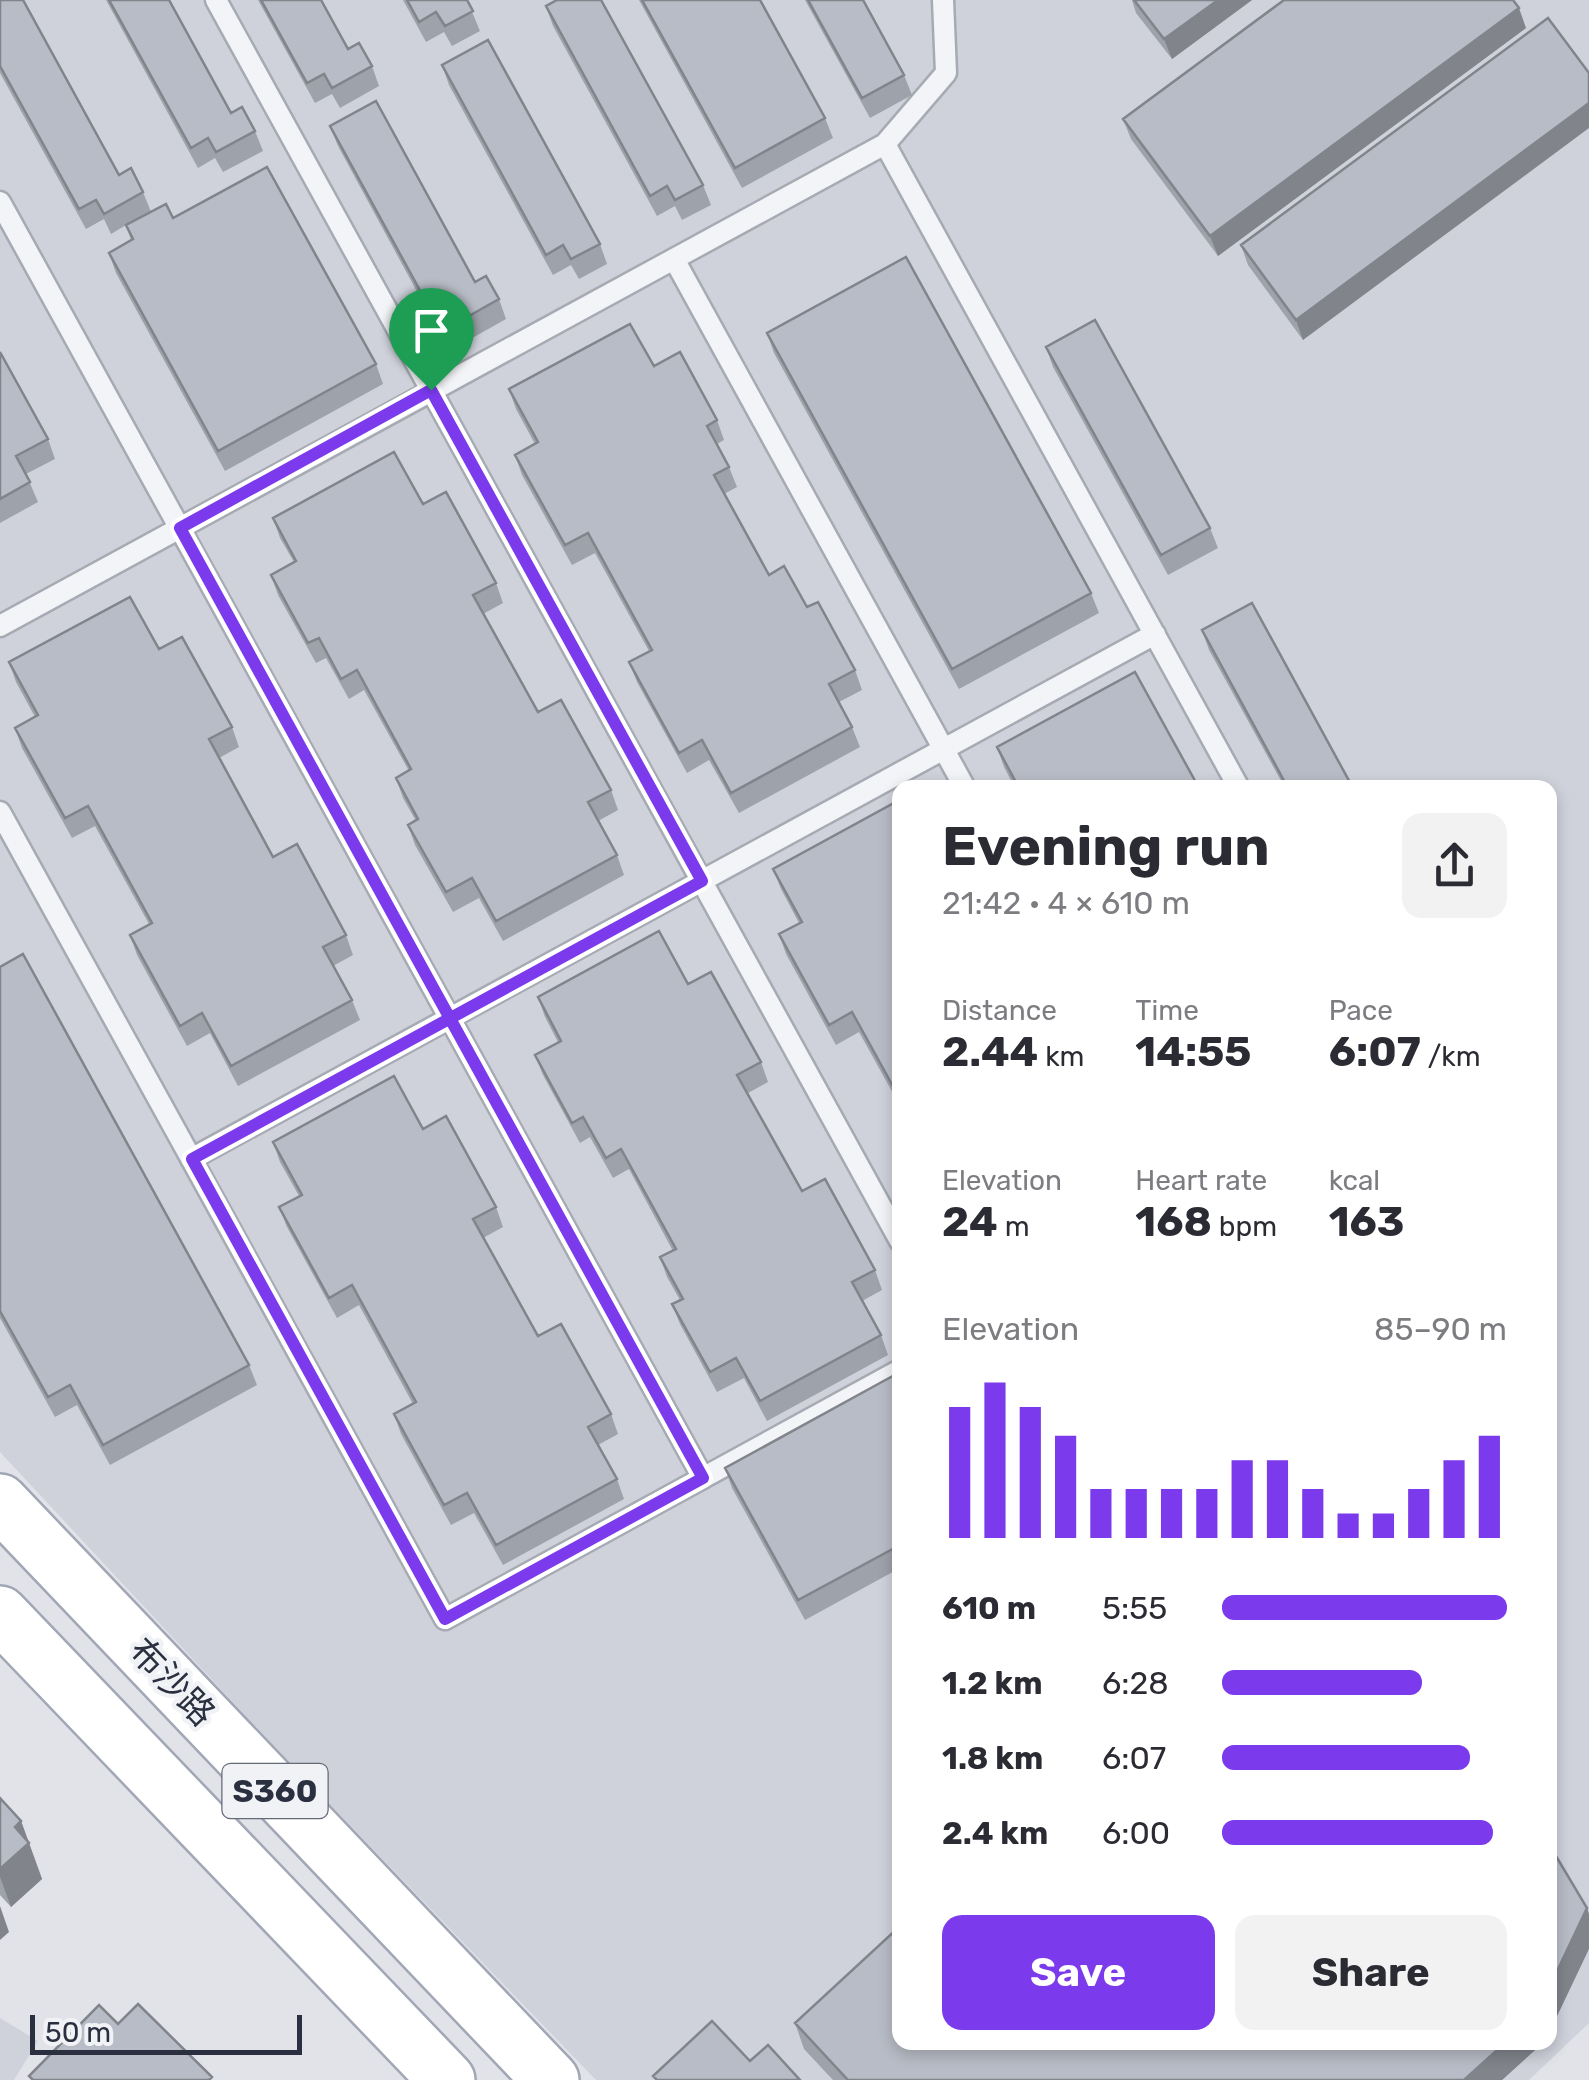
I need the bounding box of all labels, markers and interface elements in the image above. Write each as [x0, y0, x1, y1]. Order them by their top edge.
pin [389, 288, 474, 391]
icon: arrive [404, 303, 459, 358]
button: share [1402, 813, 1507, 918]
text: Evening run [942, 814, 1270, 879]
text: 21:42 · 4 × 610 m [942, 884, 1190, 922]
text: Distance [942, 994, 1057, 1027]
text: Time [1135, 994, 1199, 1027]
text: Pace [1329, 994, 1393, 1027]
text: 2.44 [942, 1027, 1038, 1077]
text: 14:55 [1135, 1027, 1251, 1077]
text: 6:07 [1329, 1027, 1421, 1077]
text: km [1038, 1040, 1085, 1073]
text: /km [1421, 1040, 1481, 1073]
text: Elevation [942, 1164, 1062, 1197]
text: Heart rate [1135, 1164, 1267, 1197]
text: kcal [1329, 1164, 1380, 1197]
text: 24 [942, 1197, 998, 1247]
text: 168 [1135, 1197, 1212, 1247]
text: 163 [1329, 1197, 1405, 1247]
text: m [998, 1210, 1030, 1243]
text: bpm [1212, 1210, 1277, 1243]
text: Elevation [942, 1310, 1079, 1348]
text: 85–90 m [1374, 1310, 1507, 1348]
text: 610 m [942, 1589, 1036, 1627]
text: 5:55 [1102, 1589, 1167, 1627]
street label: 布沙路 [120, 1630, 224, 1734]
text: 1.2 km [942, 1664, 1043, 1702]
text: 6:28 [1102, 1664, 1169, 1702]
text: 1.8 km [942, 1739, 1043, 1777]
text: 6:07 [1102, 1739, 1166, 1777]
road number: S360 [222, 1764, 328, 1818]
text: 2.4 km [942, 1814, 1048, 1852]
text: 6:00 [1102, 1814, 1170, 1852]
button: Save [942, 1915, 1215, 2030]
button: Share [1235, 1915, 1507, 2030]
scale bar [30, 2010, 302, 2054]
text: 50 m [45, 2016, 111, 2049]

